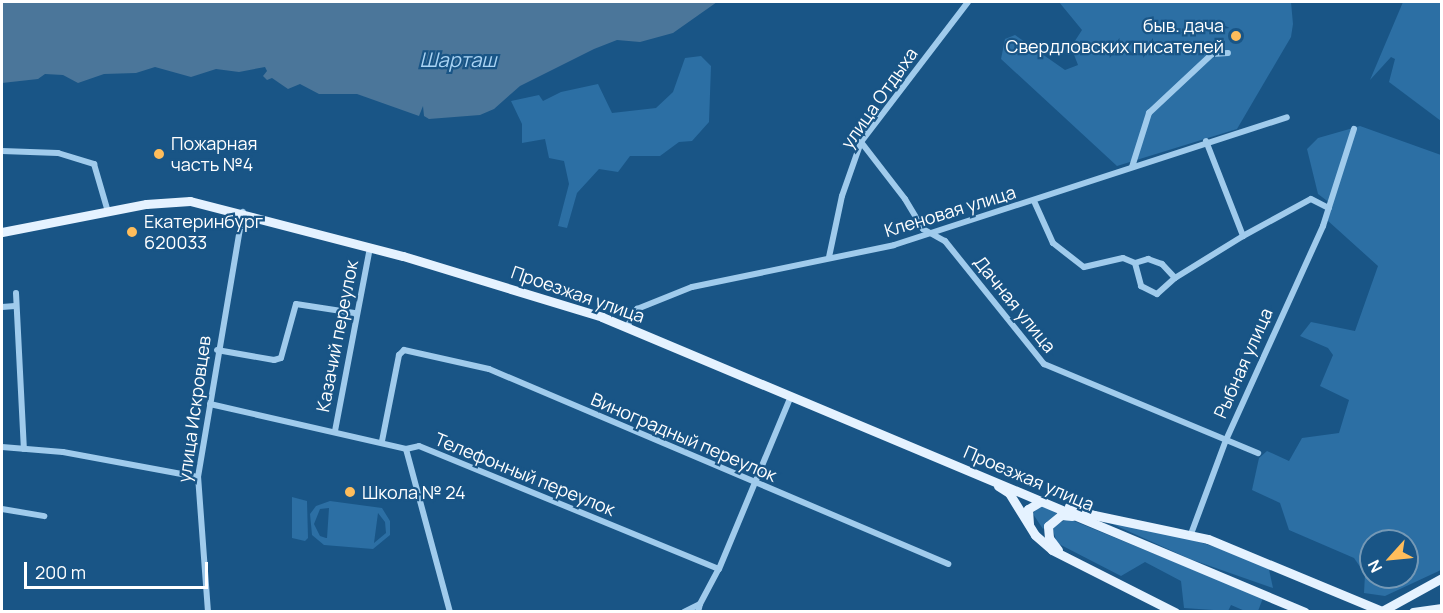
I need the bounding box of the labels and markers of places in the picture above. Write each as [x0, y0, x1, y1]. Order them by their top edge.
place label: быв. дача Свердловских писателей [1006, 15, 1224, 57]
marker: быв. дача Свердловских писателей [1229, 29, 1243, 43]
place label: Пожарная часть №4 [171, 133, 257, 176]
marker: Пожарная часть №4 [152, 147, 166, 161]
place label: Екатеринбург 620033 [144, 211, 263, 254]
marker: Екатеринбург 620033 [125, 225, 139, 239]
place label: Школа № 24 [362, 481, 466, 503]
marker: Школа № 24 [343, 485, 357, 499]

